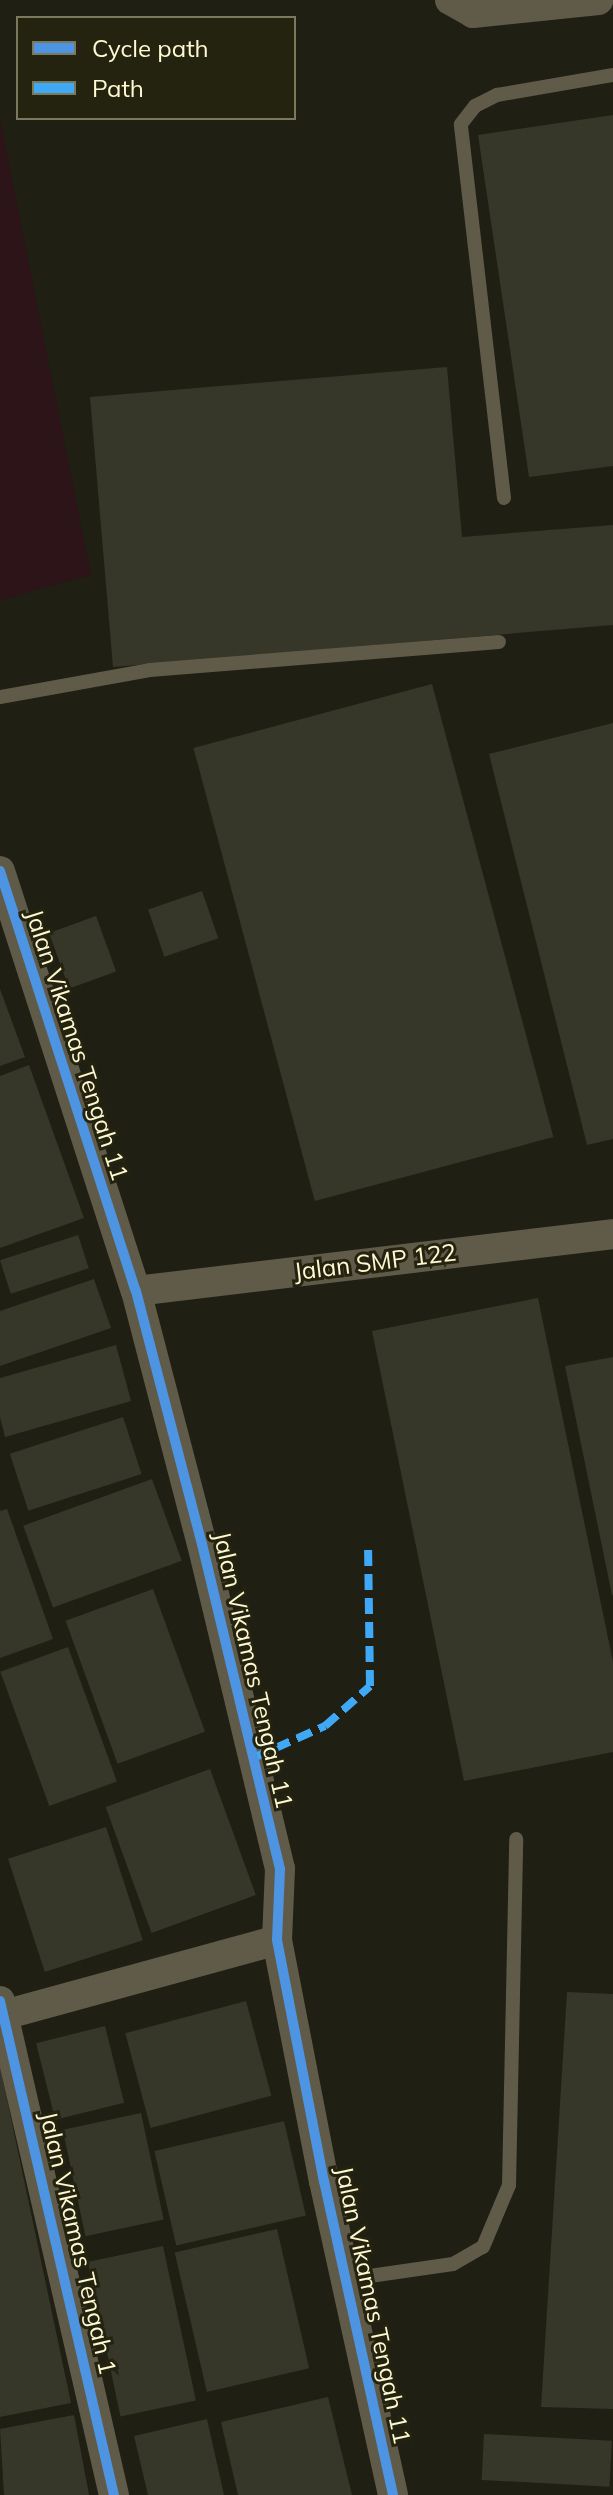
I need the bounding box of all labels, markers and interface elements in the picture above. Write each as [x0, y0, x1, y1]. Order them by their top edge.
legend [16, 16, 296, 120]
text: Cycle path [92, 33, 209, 63]
text: Path [92, 73, 144, 103]
street label: Jalan Vikamas Tengah 11 [20, 906, 134, 1184]
street label: Jalan SMP 122 [292, 1238, 458, 1286]
street label: Jalan Vikamas Tengah 11 [207, 1529, 299, 1811]
street label: Jalan Vikamas Tengah 1 [34, 2109, 122, 2377]
street label: Jalan Vikamas Tengah 11 [329, 2163, 417, 2447]

